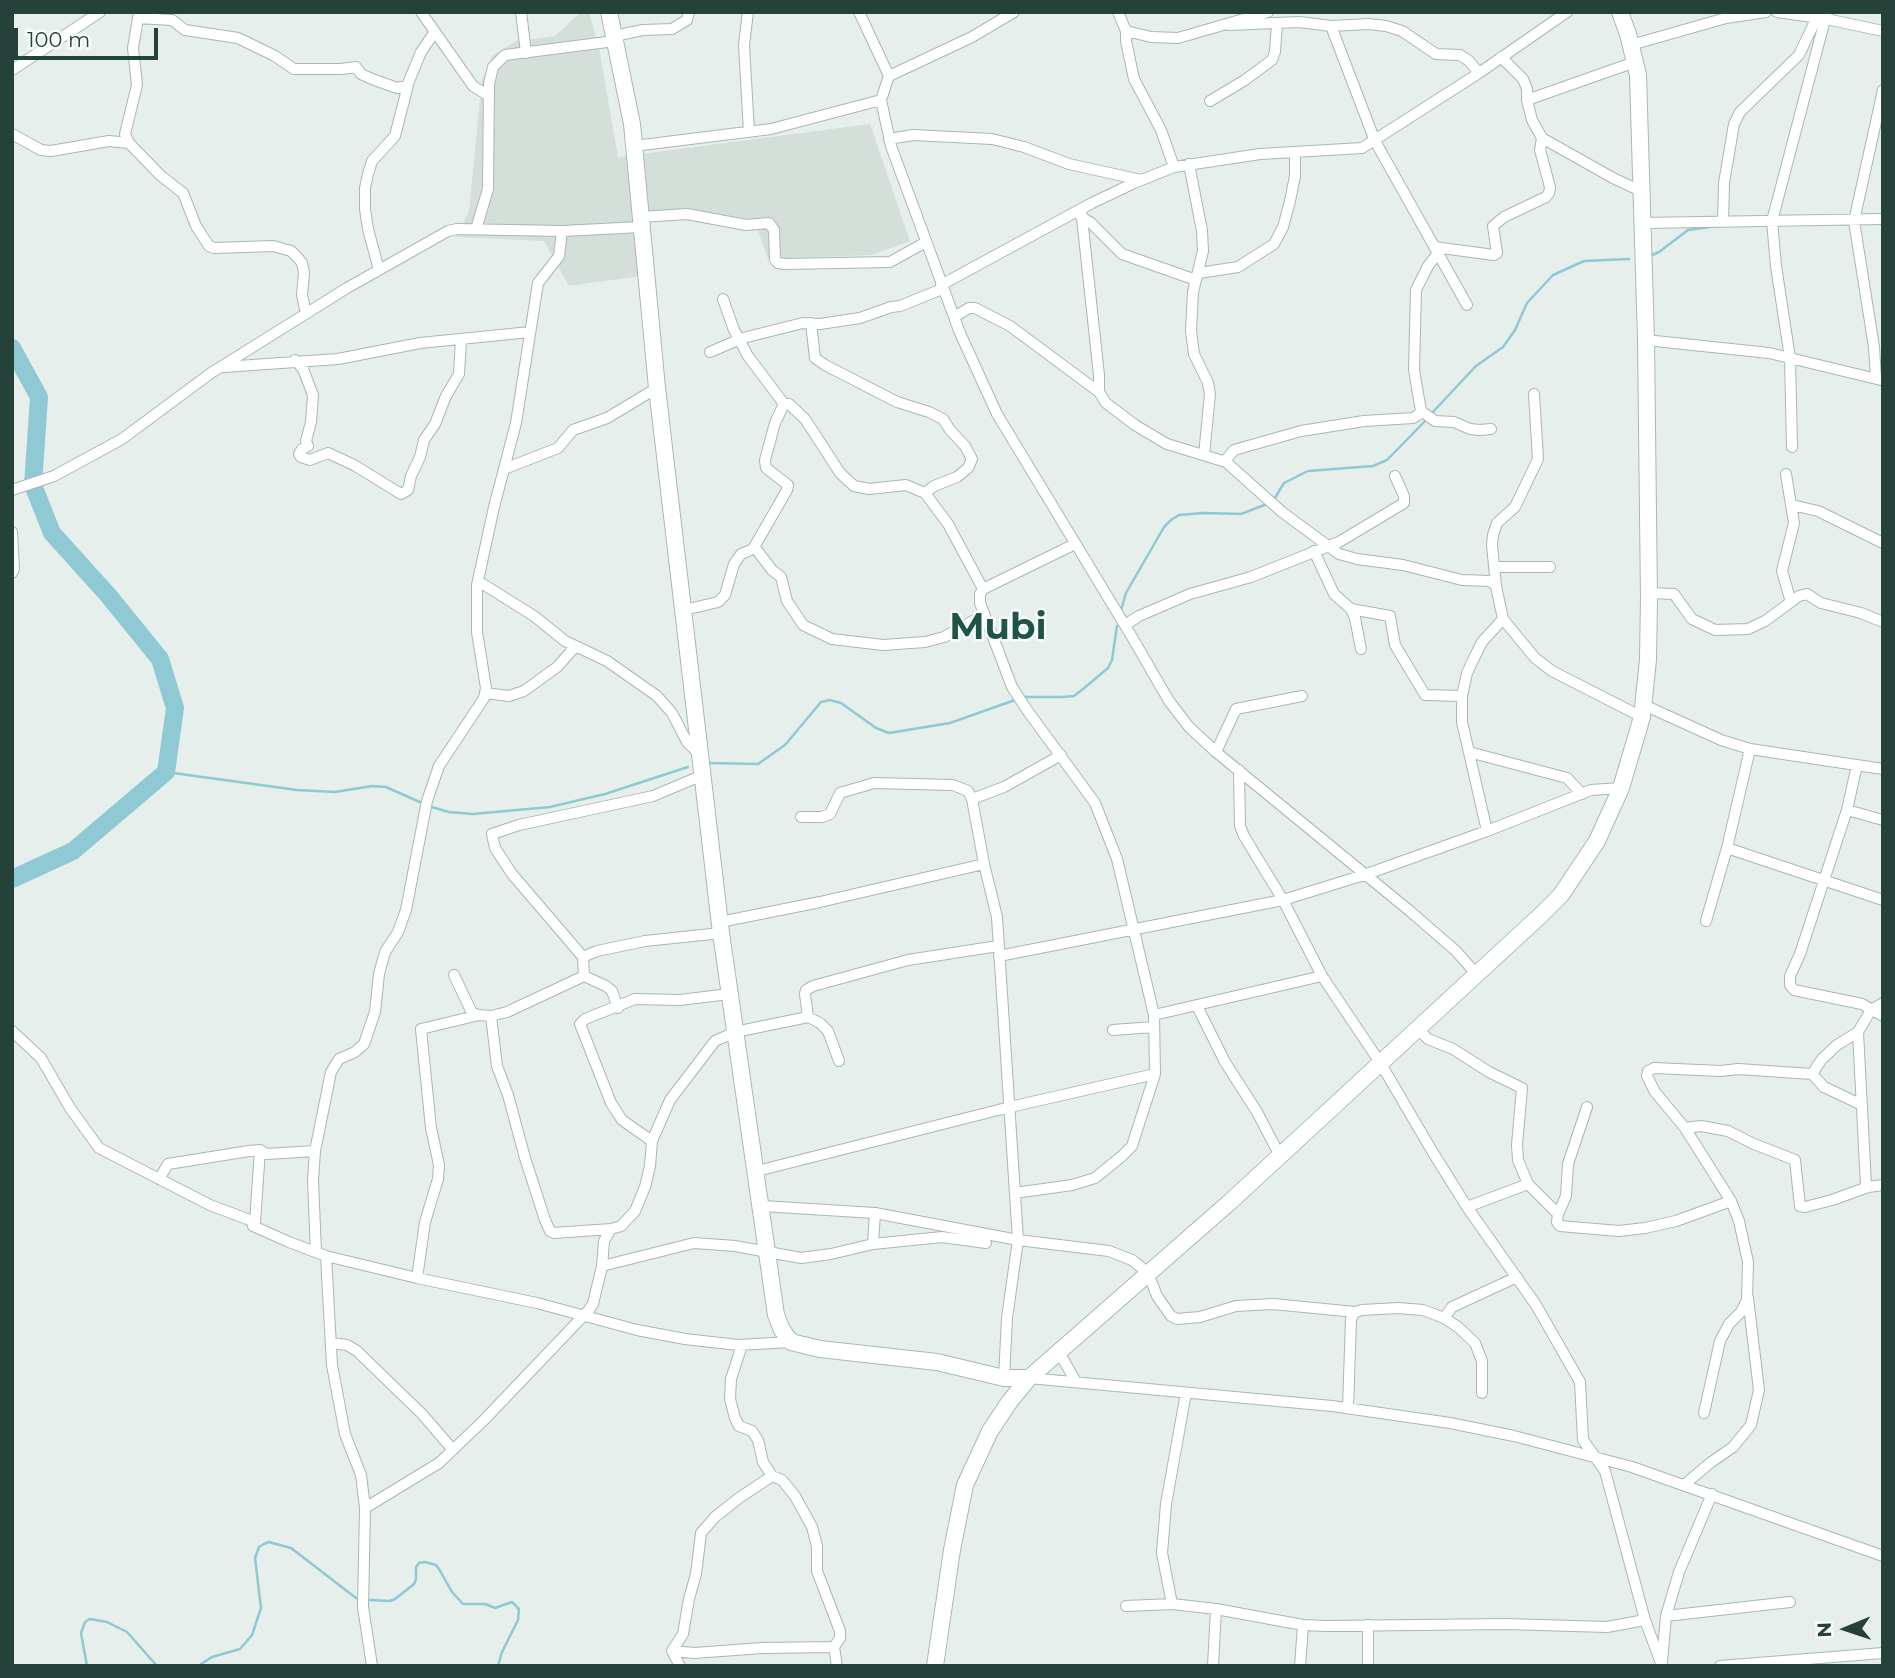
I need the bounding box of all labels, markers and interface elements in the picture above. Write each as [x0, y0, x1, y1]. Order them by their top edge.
scale bar [18, 14, 161, 58]
text: 100 m [27, 27, 90, 52]
district label: Mubi [949, 606, 1047, 650]
north arrow [1811, 1594, 1881, 1664]
text: N [1813, 1622, 1836, 1638]

